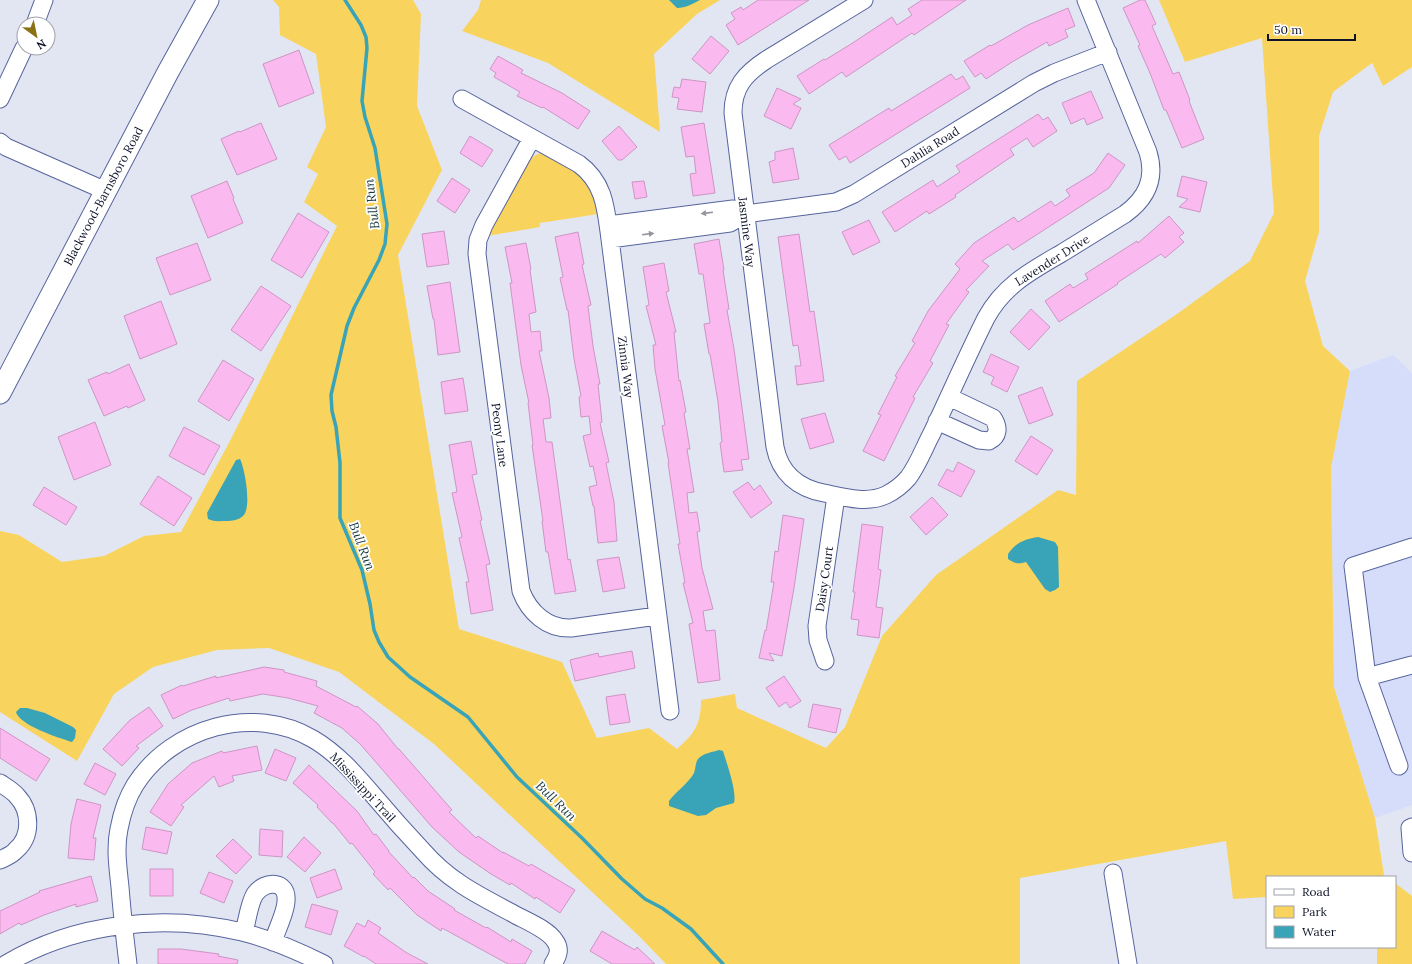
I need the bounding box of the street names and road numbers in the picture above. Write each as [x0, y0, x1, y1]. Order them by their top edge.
street label: Dahlia Road [898, 123, 962, 171]
street label: Blackwood-Barnsboro Road [60, 124, 146, 268]
street label: Jasmine Way [735, 195, 759, 269]
street label: Lavender Drive [1012, 231, 1092, 289]
street label: Zinnia Way [615, 335, 637, 399]
street label: Peony Lane [489, 402, 511, 468]
street label: Daisy Court [812, 545, 836, 613]
street label: Mississippi Trail [327, 749, 399, 825]

